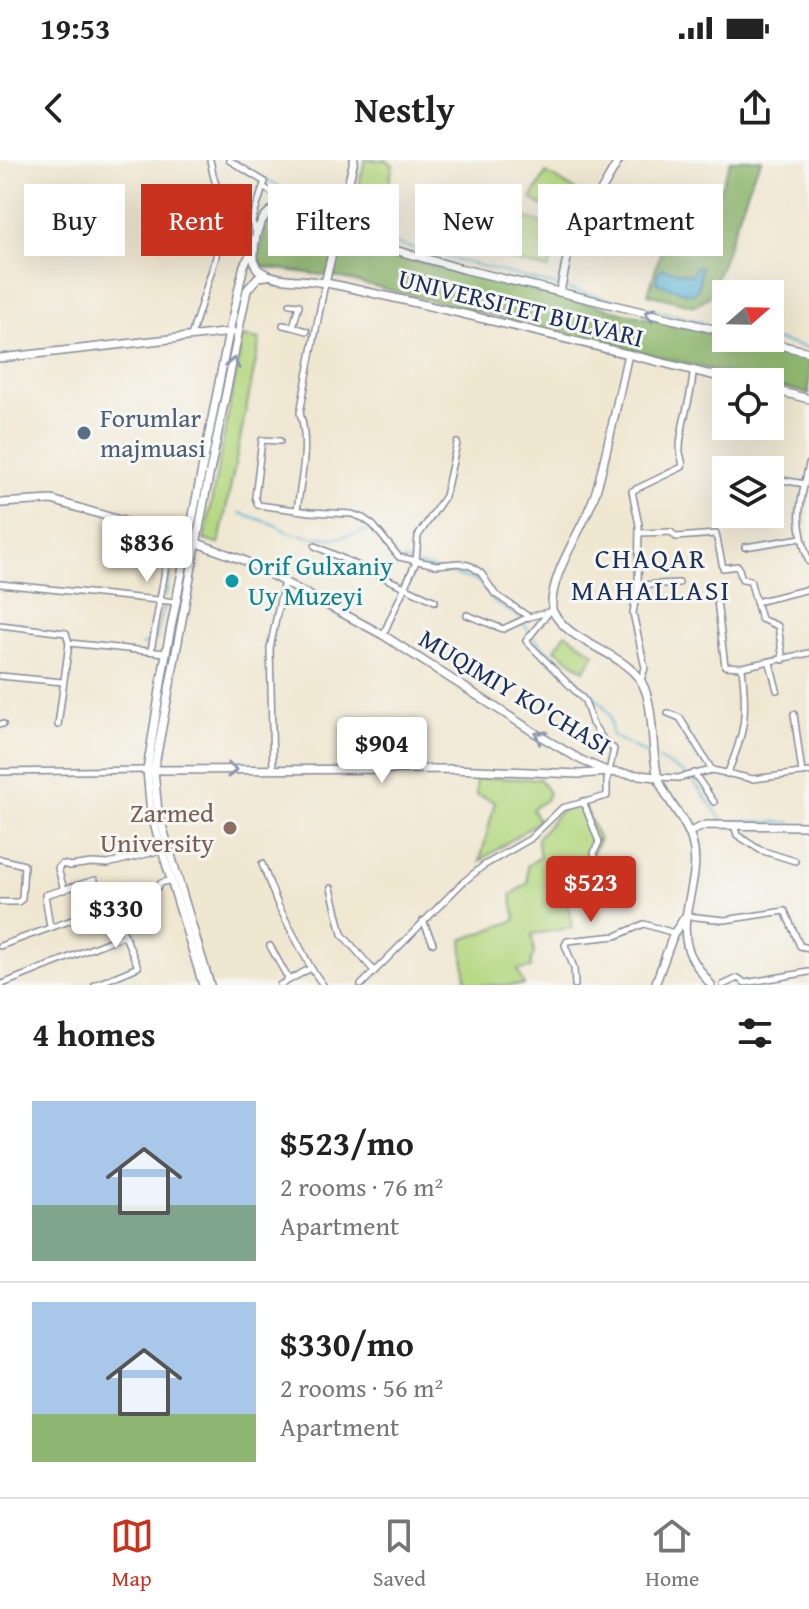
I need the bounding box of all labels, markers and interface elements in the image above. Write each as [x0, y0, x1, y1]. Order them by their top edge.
text: 19:53 [40, 6, 111, 50]
text: Nestly [354, 82, 455, 135]
icon: back [32, 86, 76, 130]
icon: share [733, 86, 777, 130]
chip: Buy [24, 184, 125, 256]
chip: Rent [141, 184, 252, 256]
chip: Filters [268, 184, 399, 256]
chip: New [415, 184, 522, 256]
chip: Apartment [538, 184, 723, 256]
street label: UNIVERSITET BULVARI [394, 258, 648, 357]
north arrow [712, 280, 784, 352]
map controls [712, 280, 784, 528]
one-way arrow [644, 306, 658, 323]
one-way arrow [224, 356, 241, 370]
button: locate [712, 368, 784, 440]
place label: Forumlar majmuasi [100, 398, 206, 467]
marker: Forumlar majmuasi [75, 424, 93, 442]
button: layers [712, 456, 784, 528]
pin: $836 [100, 516, 194, 584]
text: $836 [120, 522, 174, 561]
district label: CHAQAR MAHALLASI [571, 537, 731, 610]
place label: Orif Gulxaniy Uy Muzeyi [248, 546, 393, 615]
marker: Orif Gulxaniy Uy Muzeyi [223, 572, 241, 590]
street label: MUQIMIY KO'CHASI [412, 619, 619, 764]
pin: $904 [335, 717, 429, 785]
text: $904 [355, 723, 409, 762]
one-way arrow [534, 730, 549, 745]
one-way arrow [226, 761, 239, 779]
place label: Zarmed University [100, 793, 214, 862]
marker: Zarmed University [221, 819, 239, 837]
pin: $523 [544, 856, 638, 924]
text: $523 [564, 862, 618, 901]
pin: $330 [69, 882, 163, 950]
text: $330 [89, 888, 143, 927]
text: 4 homes [32, 1009, 156, 1058]
icon: filters [733, 1011, 777, 1055]
text: $523/mo [280, 1118, 414, 1167]
icon: home [96, 1133, 192, 1229]
text: 2 rooms · 76 m² [280, 1167, 443, 1206]
text: Apartment [280, 1206, 399, 1245]
text: $330/mo [280, 1319, 414, 1368]
icon: home [96, 1334, 192, 1430]
text: 2 rooms · 56 m² [280, 1368, 443, 1407]
text: Apartment [280, 1407, 399, 1446]
tab: Map [110, 1514, 154, 1594]
tab: Saved [373, 1514, 426, 1594]
tab: Home [645, 1514, 699, 1594]

